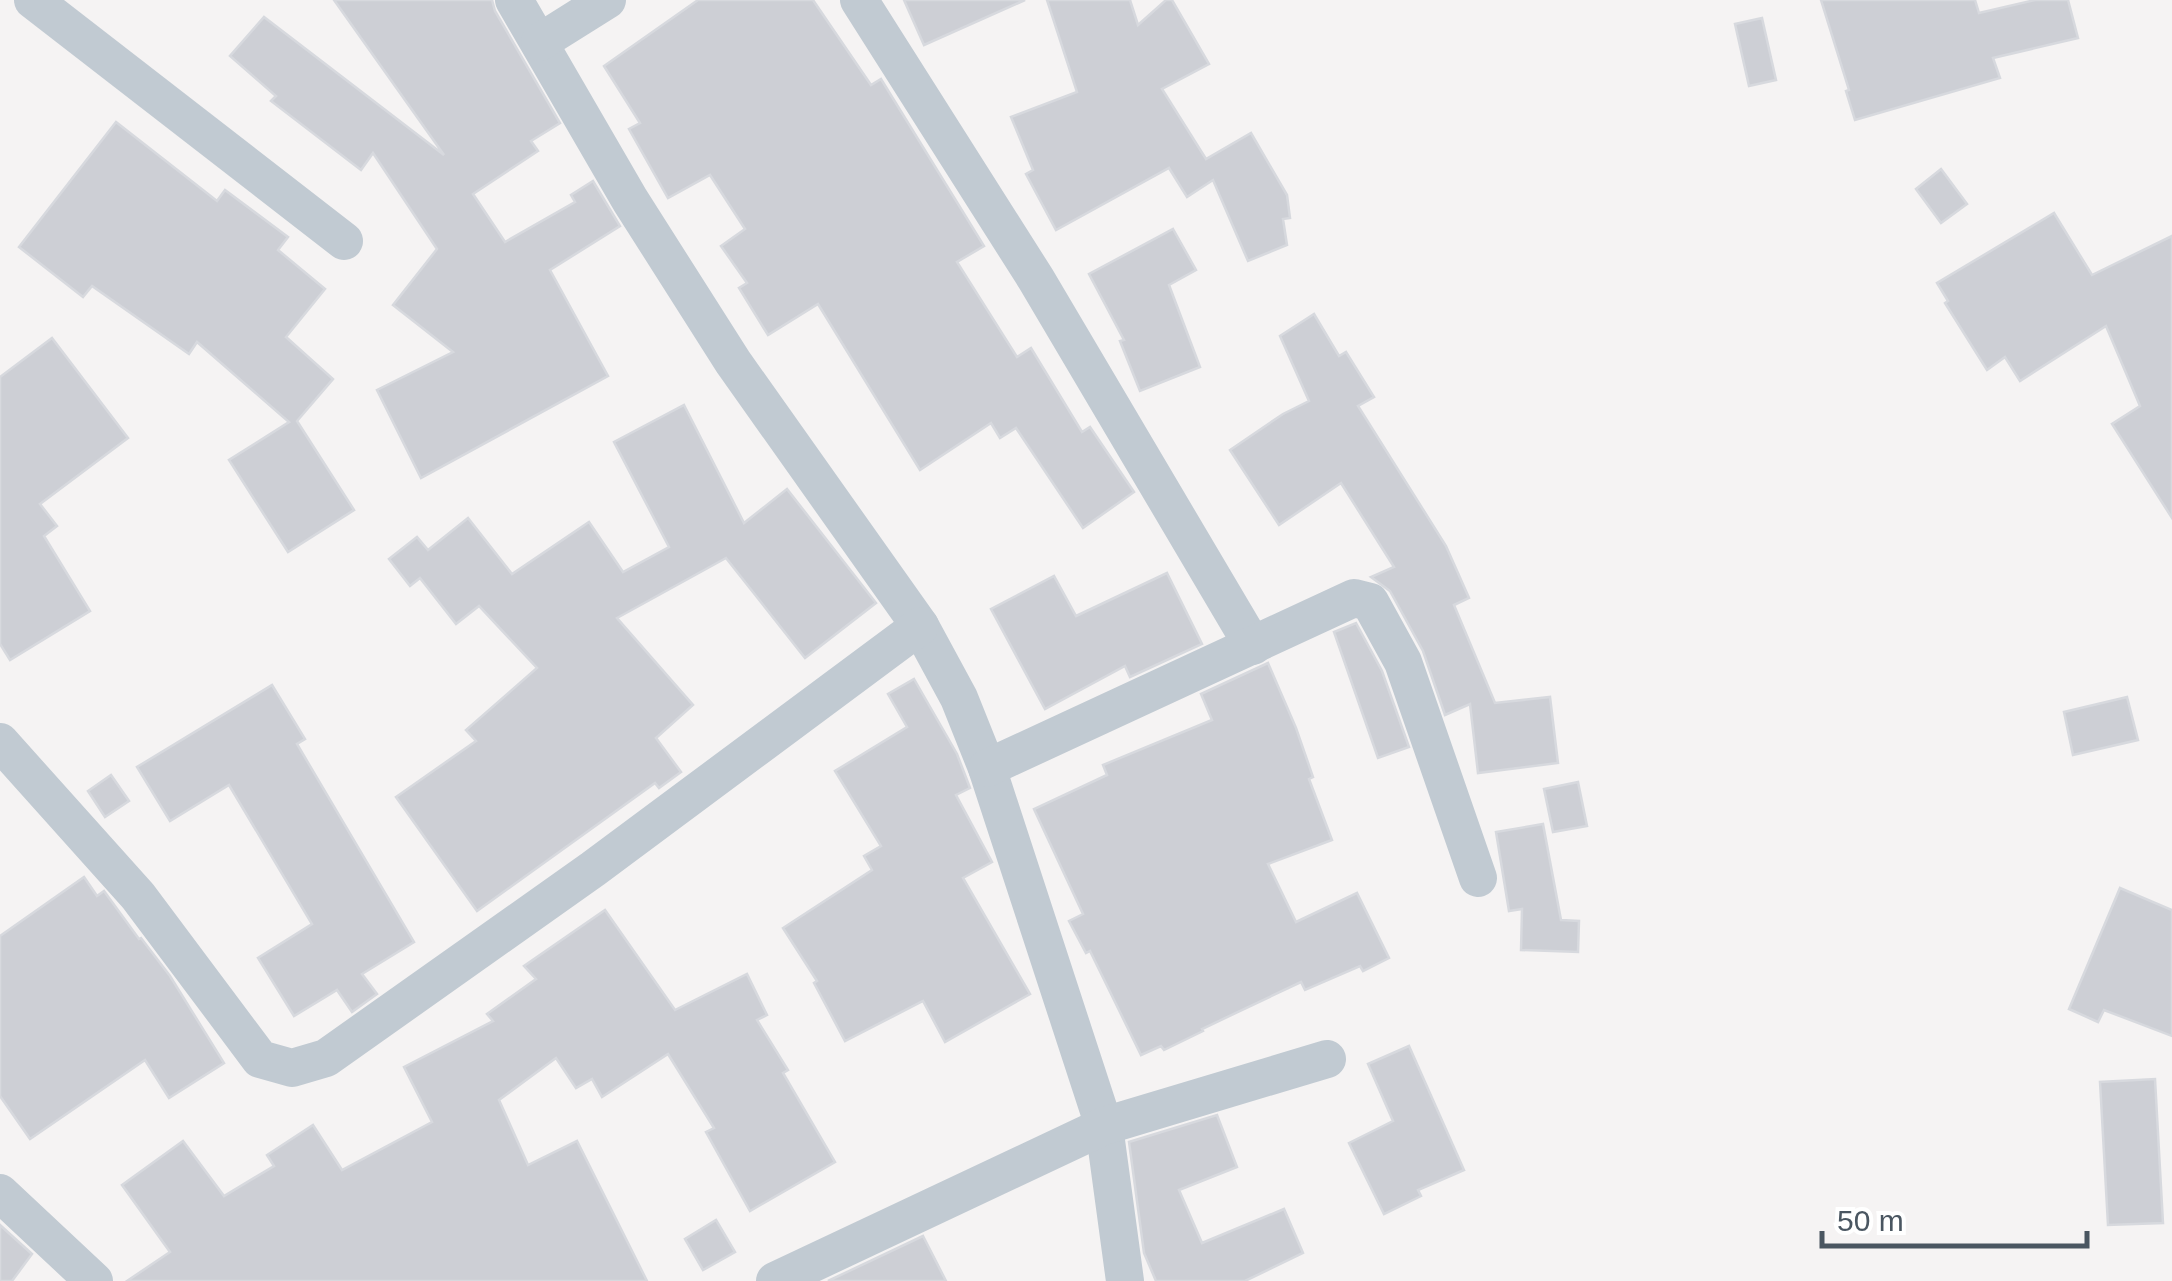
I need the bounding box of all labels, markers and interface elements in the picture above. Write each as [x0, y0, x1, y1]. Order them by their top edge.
scale bar [1822, 1186, 2087, 1248]
text: 50 m [1837, 1204, 1904, 1237]

